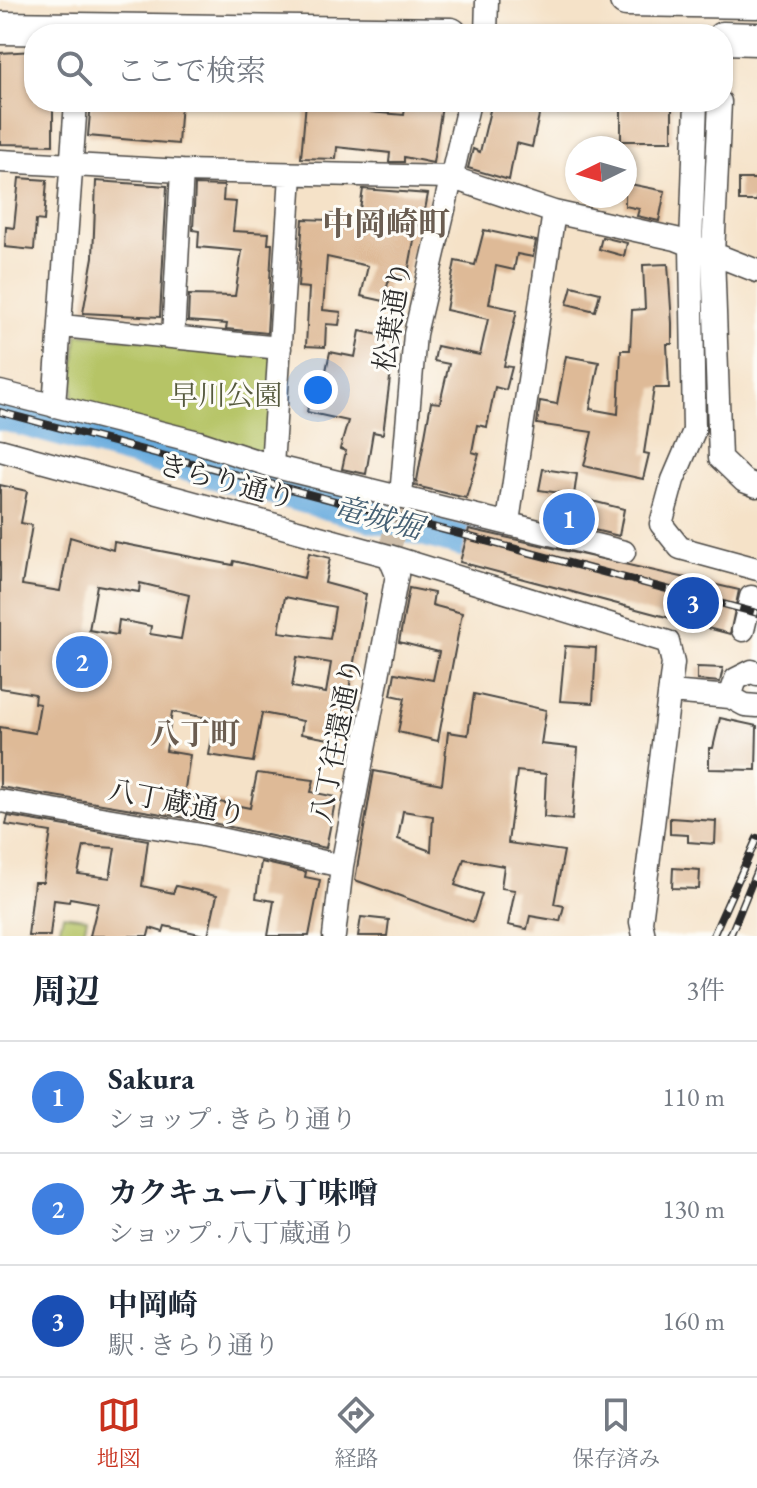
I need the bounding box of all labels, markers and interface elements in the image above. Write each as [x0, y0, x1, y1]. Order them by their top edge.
search box [24, 24, 733, 112]
icon: search [52, 46, 96, 90]
text: ここで検索 [116, 51, 266, 90]
north arrow [565, 136, 637, 208]
district label: 中岡崎町 [322, 203, 450, 245]
street label: 松葉通り [365, 258, 419, 374]
your location [298, 370, 338, 410]
park label: 早川公園 [170, 377, 282, 413]
street label: きらり通り [155, 445, 299, 517]
water label: 竜城堀 [329, 487, 431, 549]
pin: 1 [543, 489, 595, 549]
pin: 3 [667, 573, 719, 633]
pin: 2 [56, 632, 108, 692]
street label: 八丁往還通り [302, 654, 370, 826]
district label: 八丁町 [150, 714, 240, 753]
street label: 八丁蔵通り [105, 771, 249, 833]
text: 周辺 [32, 969, 100, 1013]
text: 3件 [687, 973, 725, 1007]
text: Sakura [108, 1059, 194, 1098]
text: 1 [51, 1080, 65, 1114]
text: 110 m [662, 1080, 725, 1114]
text: ショップ · きらり通り [108, 1102, 357, 1136]
text: カクキュー八丁味噌 [108, 1173, 378, 1212]
text: 2 [51, 1192, 65, 1226]
text: 130 m [662, 1192, 725, 1226]
text: ショップ · 八丁蔵通り [108, 1216, 357, 1250]
text: 中岡崎 [108, 1285, 198, 1324]
text: 3 [51, 1304, 65, 1338]
text: 160 m [662, 1304, 725, 1338]
text: 駅 · きらり通り [108, 1328, 280, 1362]
tab: 地図 [97, 1393, 141, 1473]
tab: 経路 [334, 1393, 378, 1473]
tab: 保存済み [572, 1393, 660, 1473]

